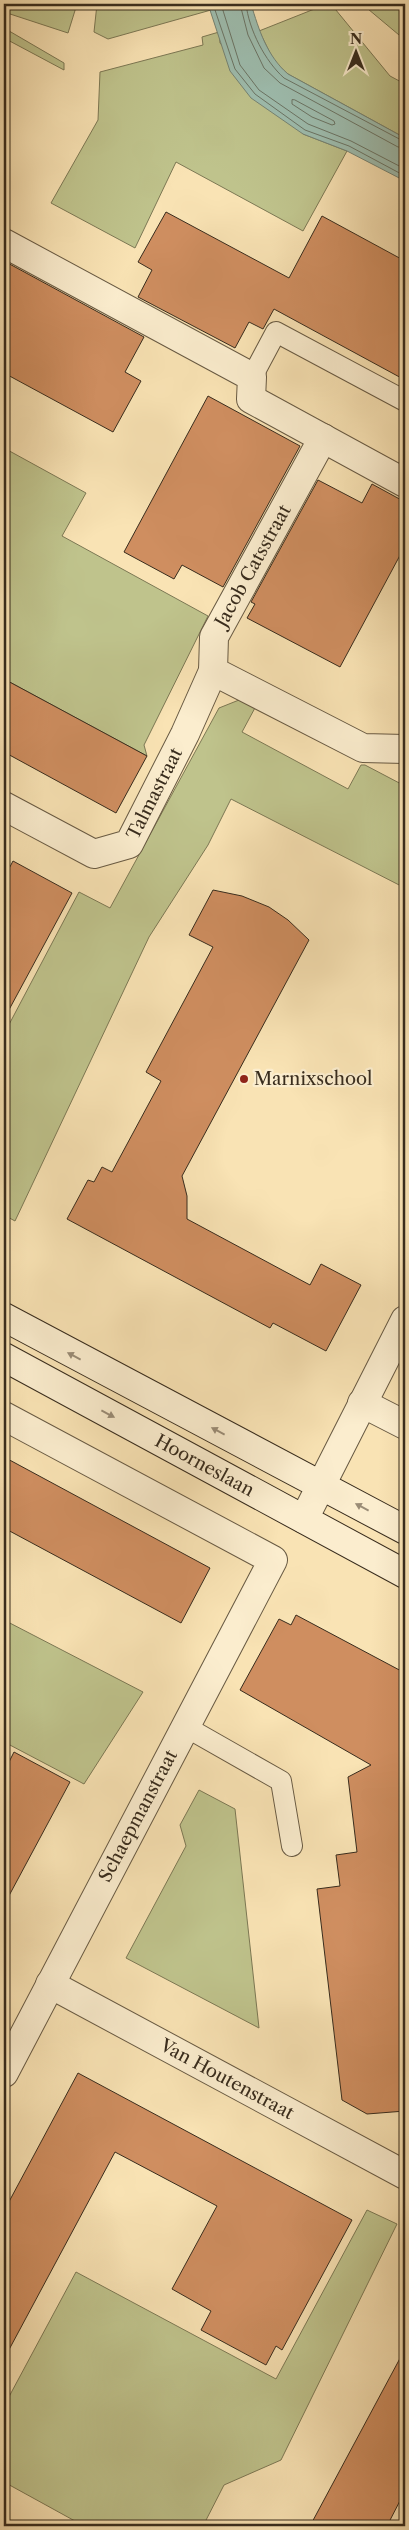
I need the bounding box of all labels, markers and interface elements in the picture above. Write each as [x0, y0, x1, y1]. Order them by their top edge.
north arrow [332, 28, 382, 78]
text: N [350, 30, 362, 48]
street label: Jacob Catsstraat [209, 501, 296, 634]
street label: Talmastraat [122, 744, 187, 843]
place label: Marnixschool [254, 1068, 372, 1090]
marker: Marnixschool [238, 1073, 250, 1085]
one-way arrow [67, 1352, 82, 1360]
one-way arrow [102, 1409, 115, 1418]
one-way arrow [211, 1427, 226, 1435]
street label: Hoorneslaan [151, 1430, 258, 1501]
one-way arrow [355, 1503, 369, 1511]
street label: Schaepmanstraat [94, 1746, 182, 1886]
street label: Van Houtenstraat [155, 2034, 298, 2124]

